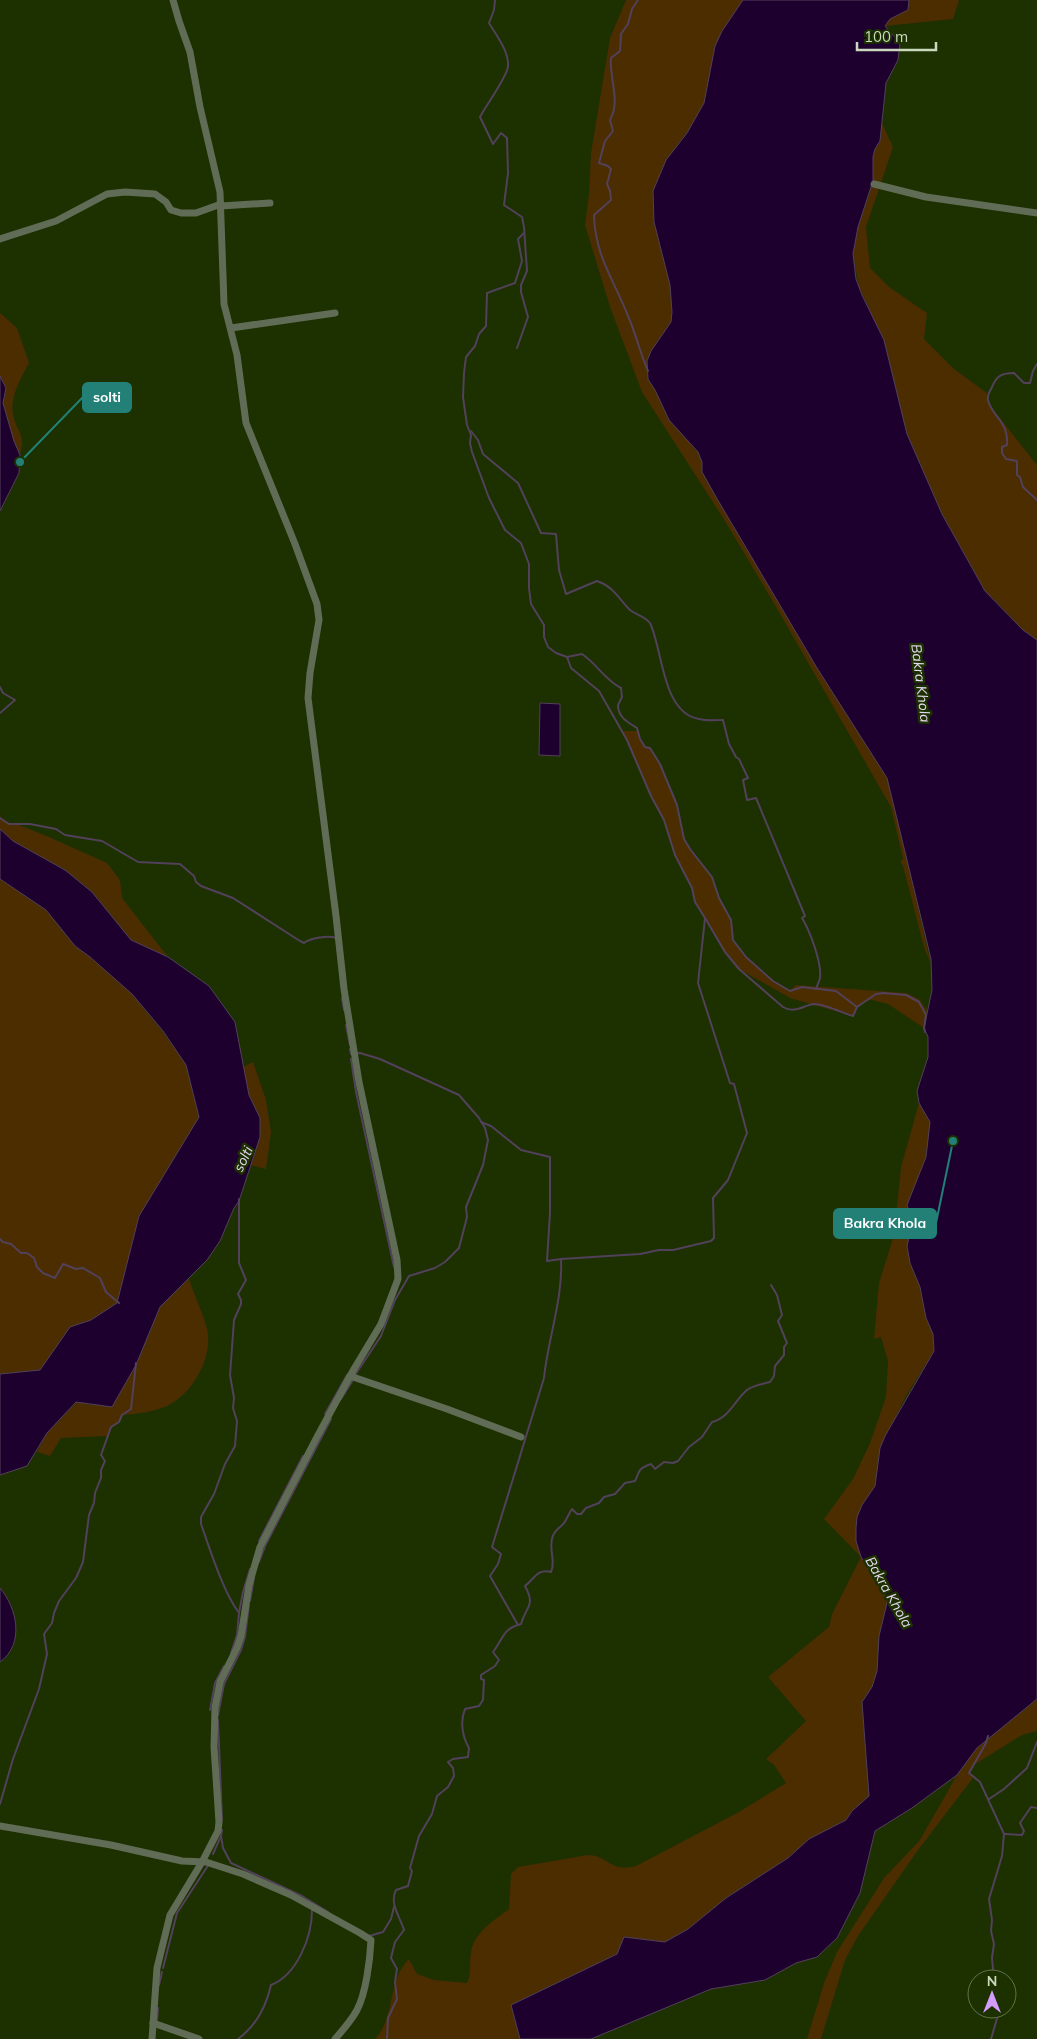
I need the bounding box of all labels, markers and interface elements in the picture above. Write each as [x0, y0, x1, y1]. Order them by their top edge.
scale bar [857, 20, 936, 52]
text: 100 m [864, 27, 908, 46]
callout: solti [83, 383, 131, 412]
text: solti [93, 388, 121, 406]
water label: Bakra Khola [907, 643, 935, 723]
water label: solti [229, 1143, 257, 1175]
callout: Bakra Khola [834, 1209, 936, 1238]
text: Bakra Khola [844, 1214, 926, 1232]
water label: Bakra Khola [861, 1553, 917, 1631]
north arrow [967, 1969, 1017, 2019]
text: N [987, 1972, 997, 1990]

